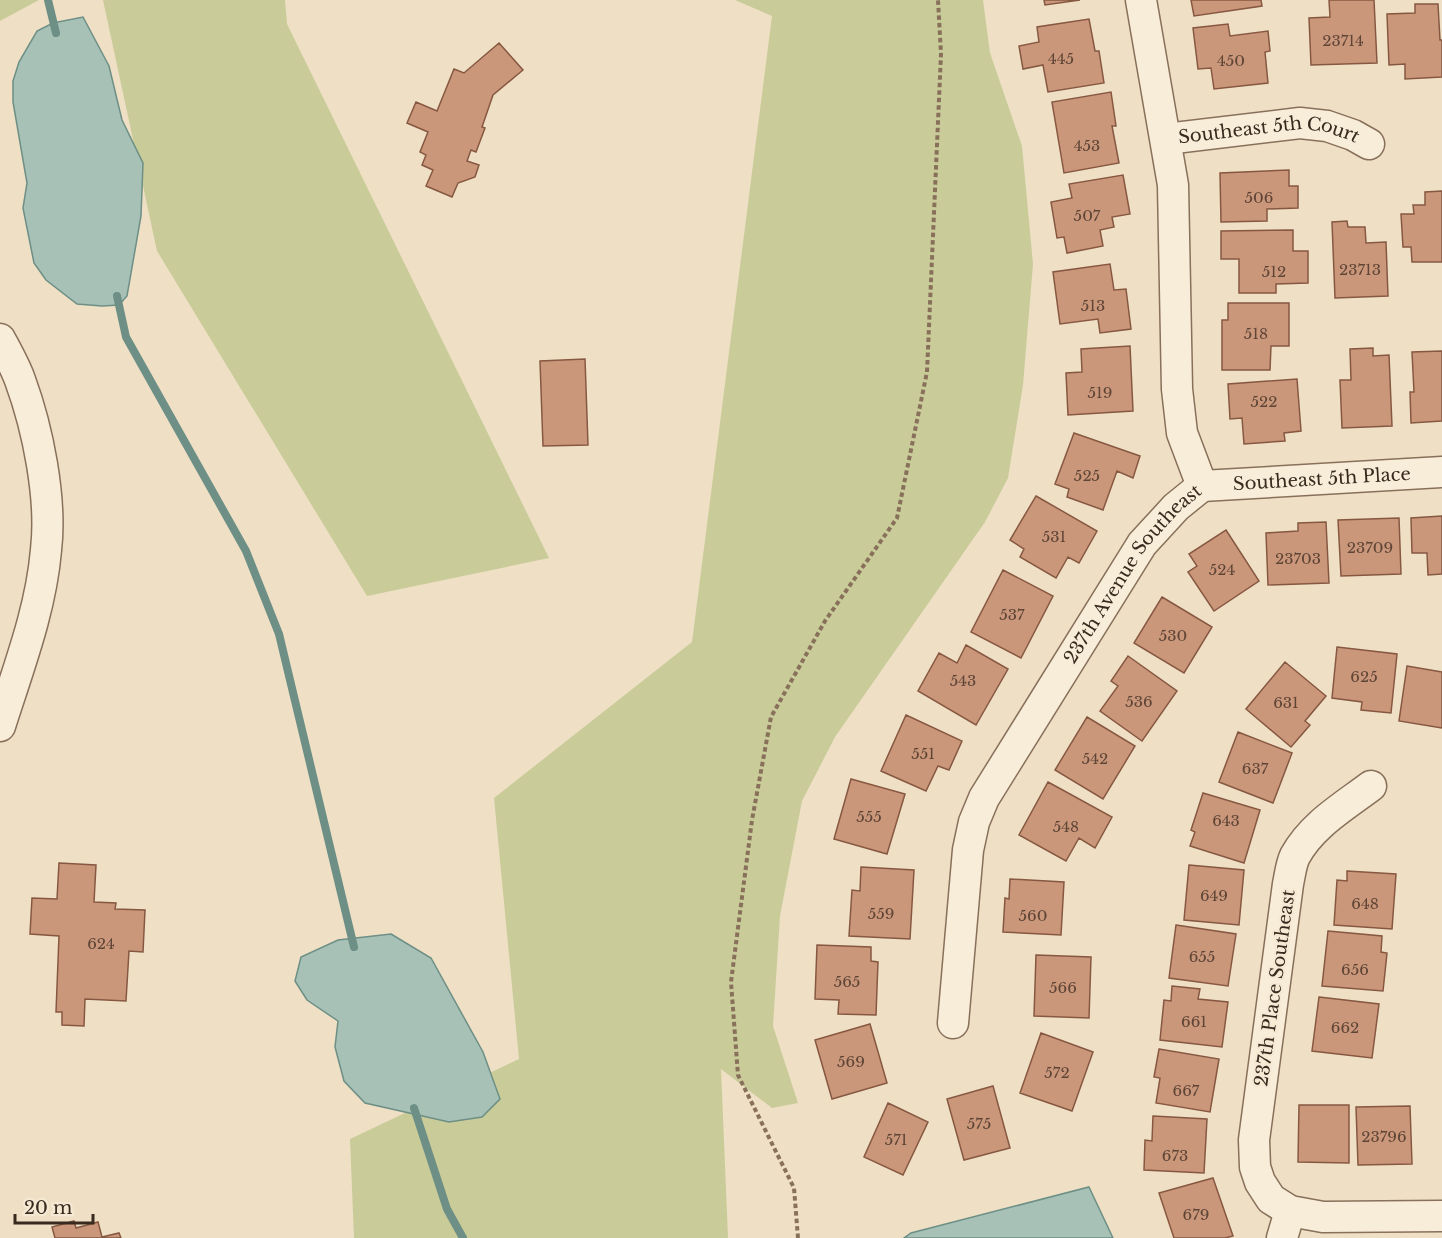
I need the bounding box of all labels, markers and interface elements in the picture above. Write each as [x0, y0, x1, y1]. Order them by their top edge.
house number: 23714 [1322, 31, 1364, 50]
house number: 445 [1048, 49, 1074, 68]
house number: 450 [1217, 51, 1245, 70]
street label: Southeast 5th Court [1177, 112, 1364, 148]
house number: 453 [1074, 136, 1100, 155]
house number: 506 [1245, 188, 1273, 207]
house number: 507 [1074, 206, 1101, 225]
house number: 23713 [1339, 260, 1381, 279]
house number: 512 [1262, 262, 1286, 281]
house number: 513 [1081, 296, 1105, 315]
house number: 518 [1244, 324, 1268, 343]
house number: 519 [1088, 383, 1112, 402]
house number: 522 [1250, 392, 1278, 411]
street label: Southeast 5th Place [1232, 463, 1411, 495]
house number: 525 [1074, 466, 1100, 485]
street label: 237th Avenue Southeast [1059, 480, 1206, 668]
house number: 531 [1042, 527, 1066, 546]
house number: 23709 [1347, 538, 1393, 557]
house number: 23703 [1275, 549, 1321, 568]
house number: 524 [1209, 560, 1235, 579]
house number: 537 [999, 605, 1025, 624]
house number: 530 [1159, 626, 1187, 645]
house number: 625 [1350, 667, 1378, 686]
house number: 543 [950, 671, 976, 690]
house number: 536 [1125, 692, 1153, 711]
house number: 631 [1273, 693, 1299, 712]
house number: 551 [911, 744, 935, 763]
house number: 542 [1082, 749, 1108, 768]
house number: 637 [1242, 759, 1269, 778]
house number: 555 [856, 807, 882, 826]
house number: 643 [1212, 811, 1240, 830]
house number: 548 [1053, 817, 1079, 836]
house number: 649 [1200, 886, 1228, 905]
street label: 237th Place Southeast [1250, 888, 1300, 1088]
house number: 648 [1351, 894, 1379, 913]
house number: 559 [868, 904, 894, 923]
house number: 560 [1019, 906, 1047, 925]
house number: 624 [87, 934, 115, 953]
house number: 655 [1189, 947, 1215, 966]
house number: 656 [1341, 960, 1369, 979]
house number: 565 [834, 972, 860, 991]
house number: 566 [1049, 978, 1077, 997]
house number: 661 [1181, 1012, 1207, 1031]
house number: 662 [1331, 1018, 1359, 1037]
house number: 569 [837, 1052, 865, 1071]
house number: 572 [1044, 1063, 1070, 1082]
house number: 667 [1173, 1081, 1200, 1100]
house number: 575 [967, 1114, 991, 1133]
house number: 23796 [1361, 1127, 1407, 1146]
house number: 571 [885, 1130, 907, 1149]
house number: 673 [1162, 1146, 1188, 1165]
scale bar [15, 1187, 93, 1225]
text: 20 m [24, 1197, 72, 1219]
house number: 679 [1183, 1205, 1209, 1224]

